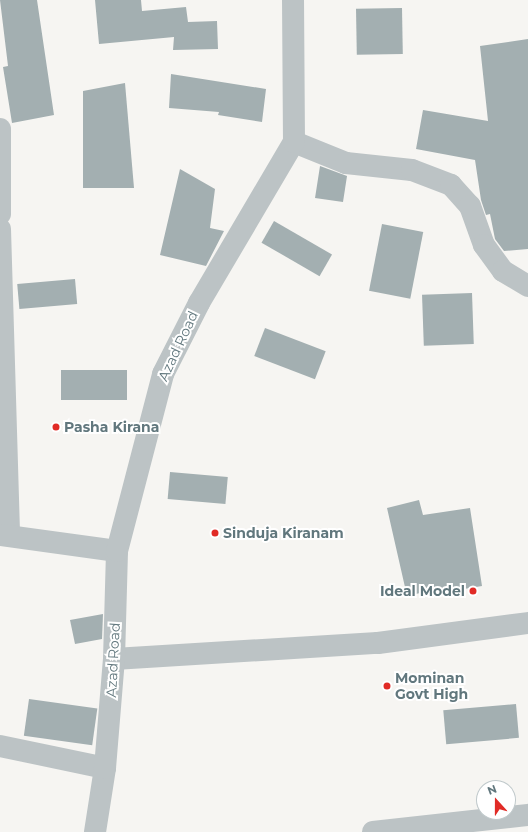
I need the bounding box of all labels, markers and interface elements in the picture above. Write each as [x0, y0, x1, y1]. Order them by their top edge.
street label: Azad Road [154, 308, 202, 384]
place label: Pasha Kirana [64, 419, 159, 435]
marker: Pasha Kirana [51, 422, 61, 432]
place label: Sinduja Kiranam [223, 525, 344, 541]
marker: Sinduja Kiranam [210, 528, 220, 538]
place label: Ideal Model [380, 583, 465, 599]
marker: Ideal Model [468, 586, 478, 596]
street label: Azad Road [103, 622, 123, 698]
place label: Mominan Govt High [395, 670, 468, 702]
marker: Mominan Govt High [382, 681, 392, 691]
north arrow [476, 780, 516, 820]
text: N [485, 782, 499, 798]

